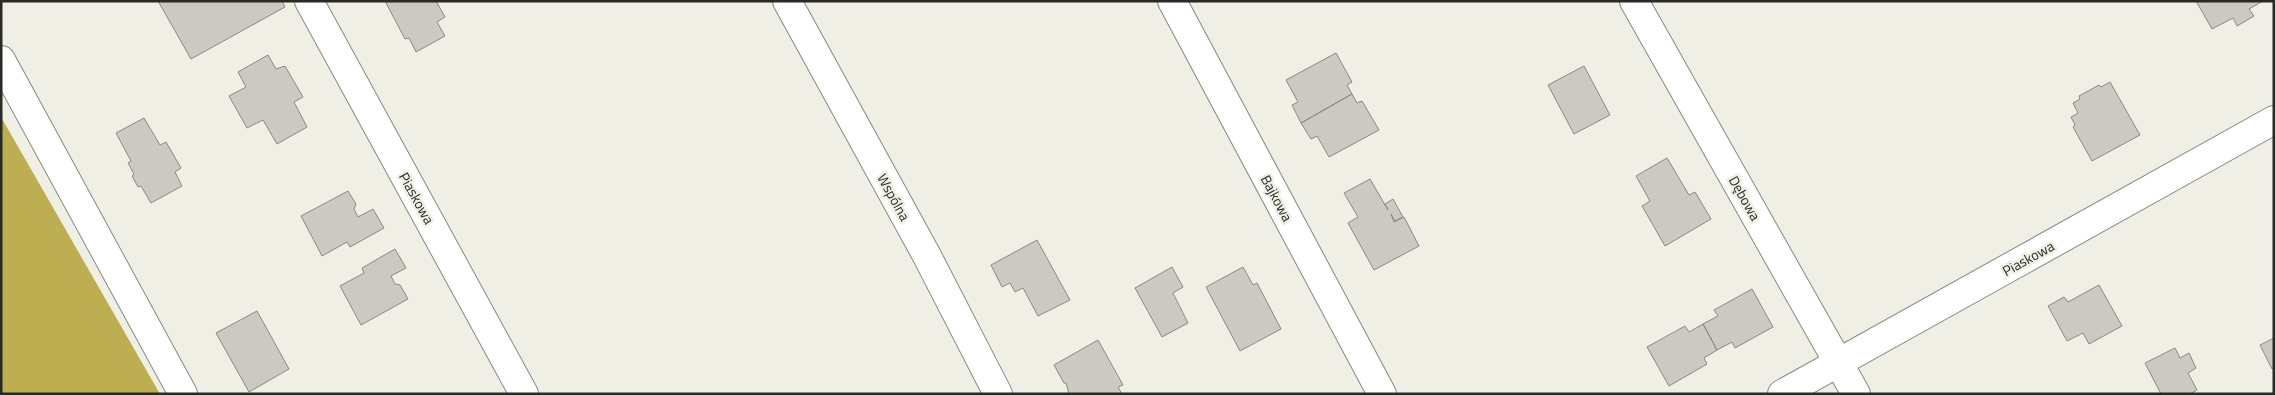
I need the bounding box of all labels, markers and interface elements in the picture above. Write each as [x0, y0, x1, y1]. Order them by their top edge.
street label: Piaskowa [394, 168, 440, 228]
street label: Wspólna [872, 169, 916, 225]
street label: Bajkowa [1256, 171, 1298, 225]
street label: Dębowa [1724, 172, 1766, 224]
street label: Piaskowa [1998, 235, 2058, 281]

